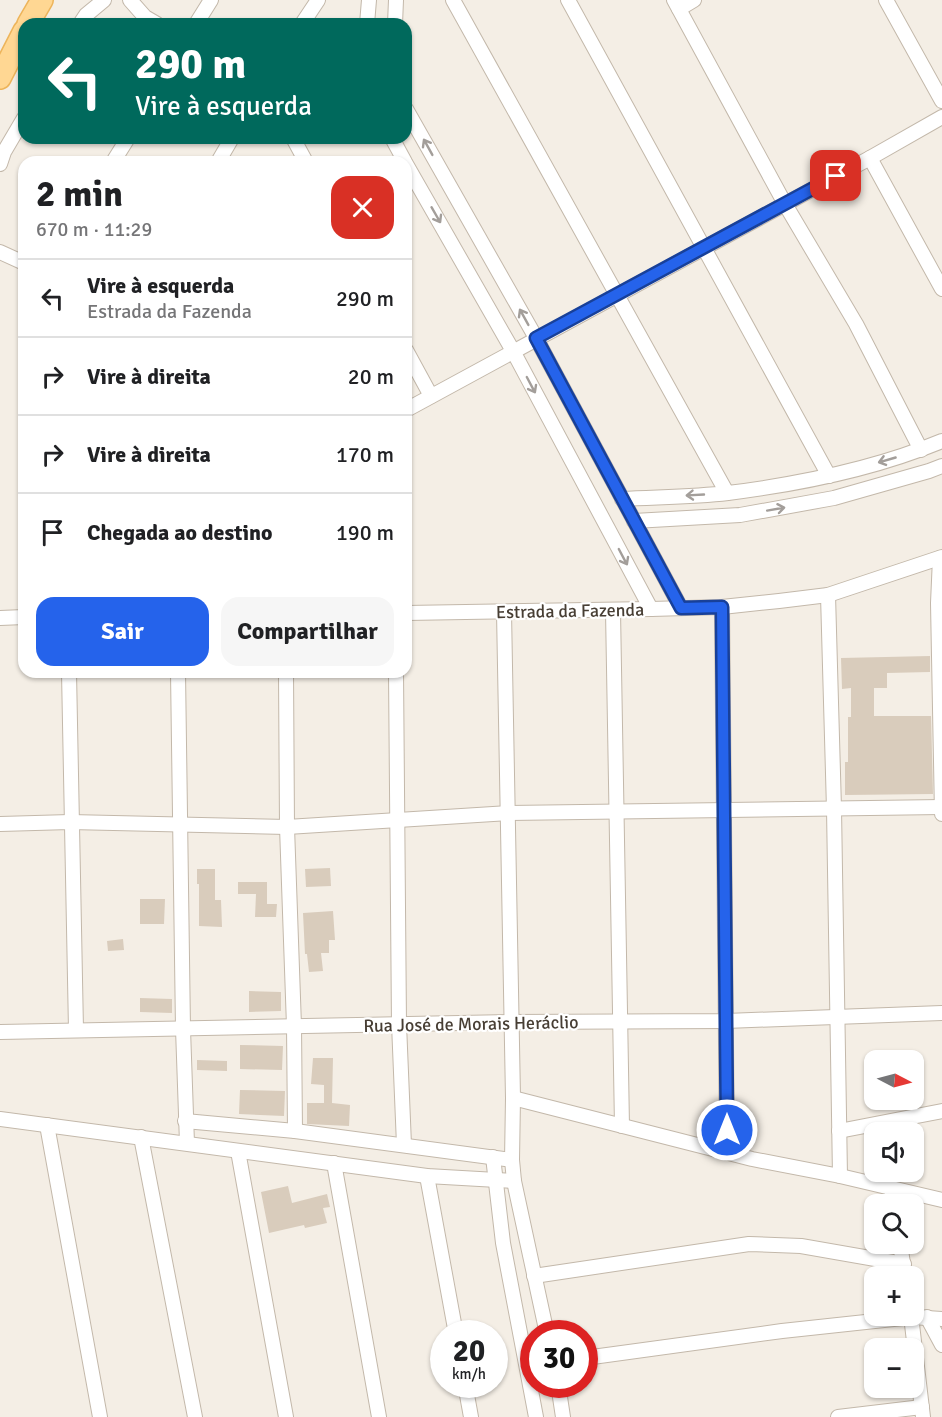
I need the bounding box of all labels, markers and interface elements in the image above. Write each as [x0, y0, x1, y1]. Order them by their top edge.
text: 290 m [135, 39, 246, 90]
icon: left [36, 42, 114, 120]
text: Vire à esquerda [135, 90, 312, 123]
one-way arrow [422, 138, 433, 156]
pin [810, 150, 861, 201]
icon: arrive [819, 159, 852, 192]
text: 2 min [36, 172, 123, 217]
button: close [331, 176, 394, 239]
one-way arrow [430, 206, 442, 223]
text: 670 m · 11:29 [36, 217, 152, 242]
text: Vire à esquerda [87, 272, 234, 299]
icon: left [36, 282, 69, 315]
text: 290 m [336, 285, 394, 312]
text: Estrada da Fazenda [87, 299, 252, 324]
one-way arrow [517, 308, 529, 325]
icon: right [36, 360, 69, 393]
text: Vire à direita [87, 363, 211, 390]
text: 20 m [348, 363, 394, 390]
one-way arrow [526, 375, 537, 393]
icon: right [36, 438, 69, 471]
text: Vire à direita [87, 441, 211, 468]
text: 170 m [336, 441, 394, 468]
one-way arrow [878, 455, 897, 466]
one-way arrow [686, 489, 706, 500]
one-way arrow [765, 503, 785, 514]
icon: arrive [36, 516, 69, 549]
text: Chegada ao destino [87, 519, 273, 546]
text: 190 m [336, 519, 394, 546]
one-way arrow [617, 548, 629, 565]
button: Sair [36, 597, 209, 666]
button: Compartilhar [221, 597, 394, 666]
street label: Estrada da Fazenda [496, 599, 644, 623]
street label: Rua José de Morais Heráclio [363, 1011, 579, 1037]
north arrow [864, 1050, 924, 1110]
map controls [864, 1050, 924, 1398]
position arrow [695, 1098, 759, 1162]
button: sound [864, 1122, 924, 1182]
button: search [864, 1194, 924, 1254]
button: + [864, 1266, 924, 1326]
speed limit sign: 30 [520, 1320, 598, 1398]
text: 20 [453, 1333, 485, 1370]
button: − [864, 1338, 924, 1398]
text: km/h [452, 1365, 486, 1383]

